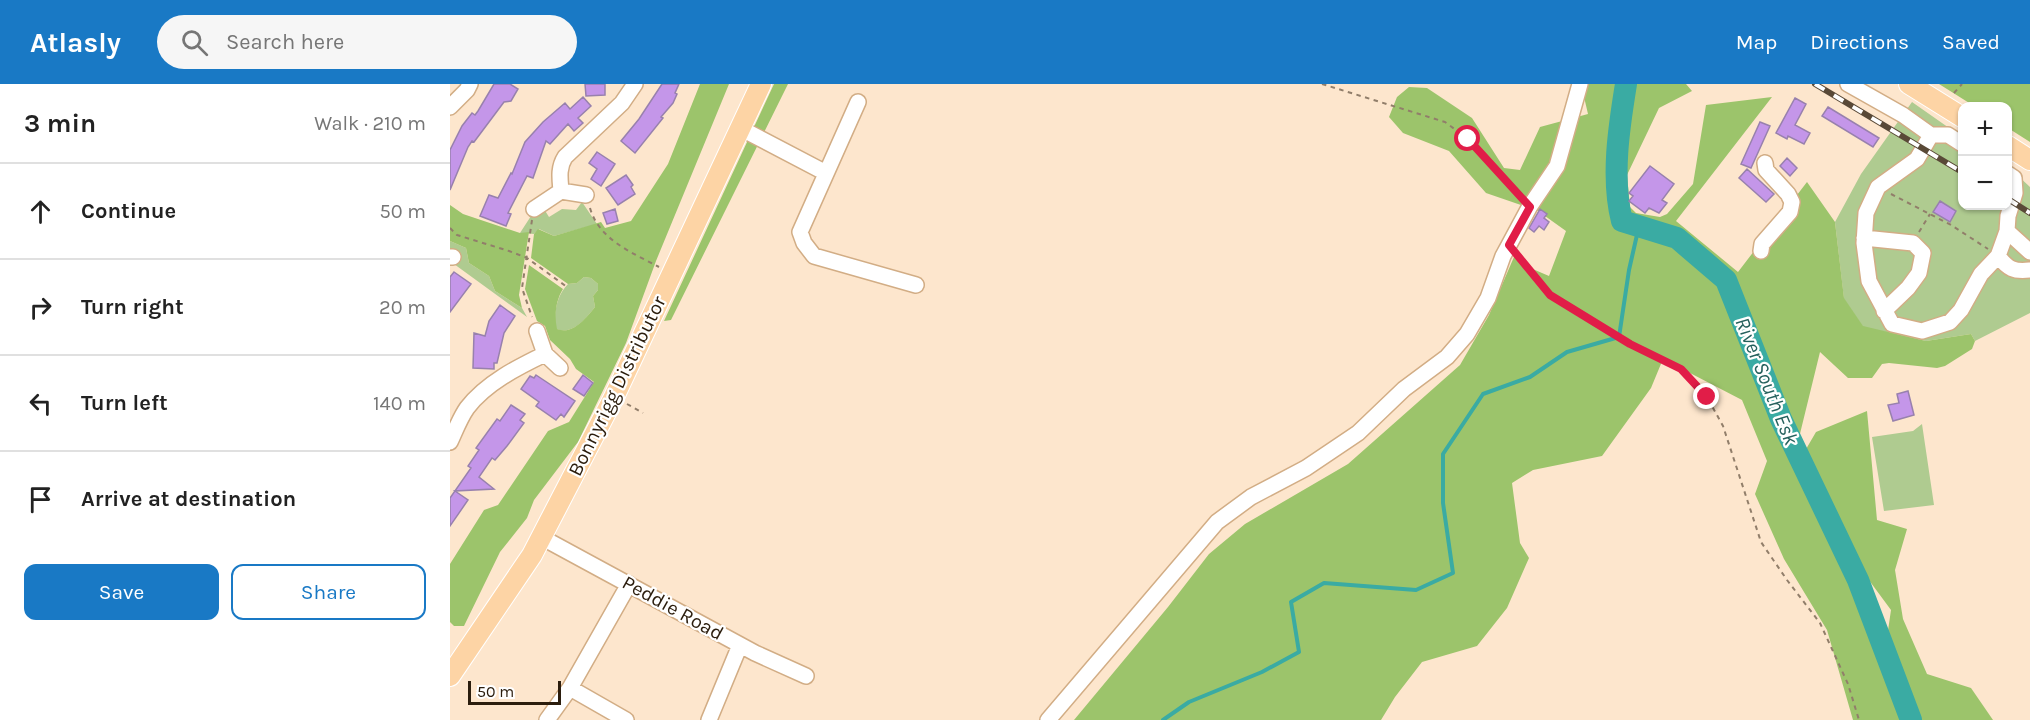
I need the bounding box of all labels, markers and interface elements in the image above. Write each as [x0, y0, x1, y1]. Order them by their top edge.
search box [157, 15, 577, 69]
text: Atlasly [30, 26, 121, 59]
icon: search [178, 26, 211, 59]
text: Search here [226, 29, 344, 55]
text: Map [1736, 30, 1777, 54]
text: Directions [1810, 30, 1909, 54]
text: Saved [1942, 30, 2000, 54]
map controls [1958, 102, 2012, 210]
button: + [1958, 102, 2012, 156]
text: 3 min [24, 108, 96, 139]
text: Walk · 210 m [314, 112, 426, 135]
route start [1454, 125, 1480, 151]
button: − [1958, 156, 2012, 210]
icon: ahead [24, 195, 57, 228]
text: Continue [81, 198, 176, 224]
text: 50 m [379, 200, 426, 223]
icon: right [24, 291, 57, 324]
street label: Bonnyrigg Distributor [563, 292, 671, 480]
text: Turn right [81, 294, 184, 320]
text: 20 m [379, 296, 426, 319]
water label: River South Esk [1730, 314, 1804, 449]
route end [1693, 383, 1719, 409]
icon: left [24, 387, 57, 420]
text: Turn left [81, 390, 168, 416]
text: 140 m [373, 392, 426, 415]
icon: arrive [24, 483, 57, 516]
text: Arrive at destination [81, 486, 296, 512]
button: Save [24, 564, 219, 620]
button: Share [231, 564, 426, 620]
street label: Peddie Road [618, 571, 728, 645]
scale bar [468, 678, 561, 706]
text: 50 m [477, 682, 514, 701]

